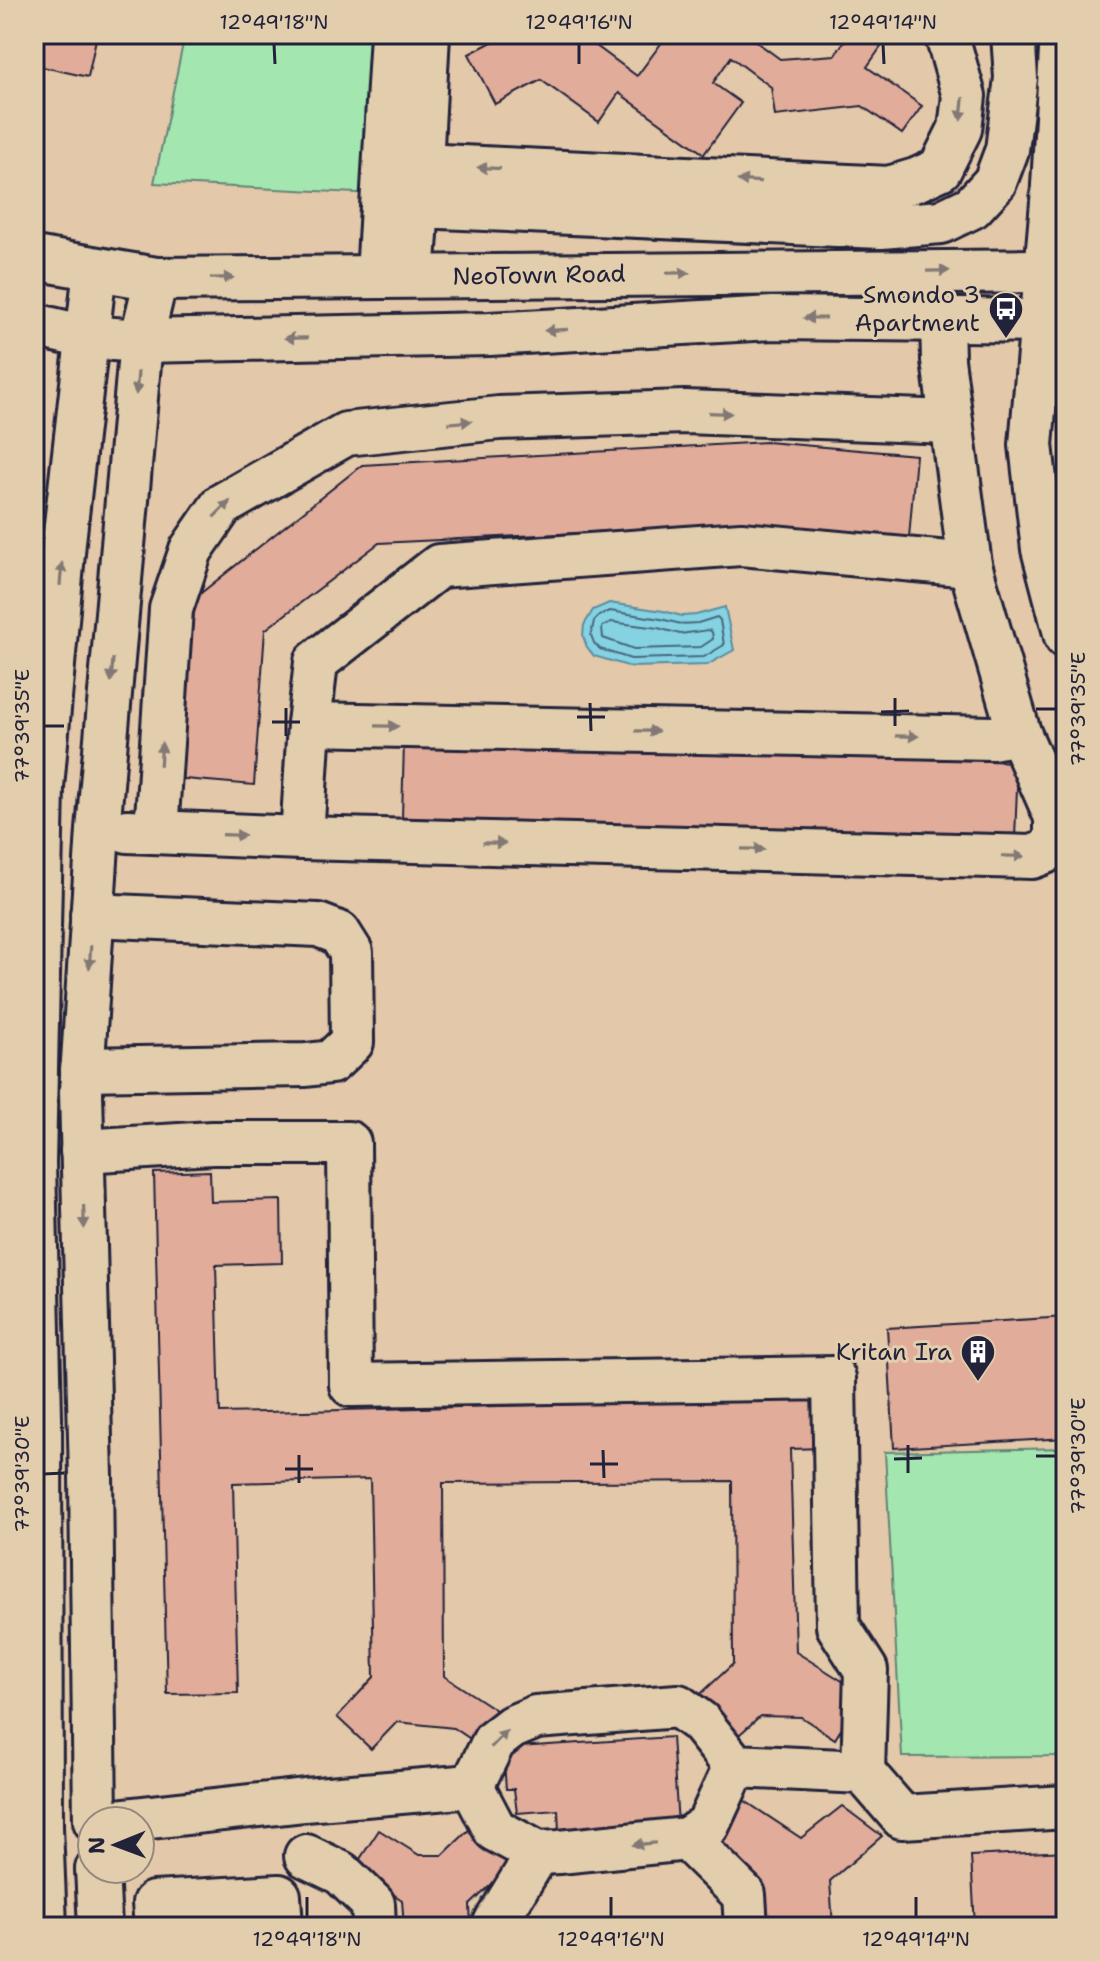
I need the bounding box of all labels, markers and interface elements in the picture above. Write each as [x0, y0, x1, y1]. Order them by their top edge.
text: 12°49'18"N [220, 9, 328, 35]
text: 12°49'16"N [525, 9, 633, 35]
text: 12°49'14"N [829, 9, 937, 35]
one-way arrow [956, 97, 969, 122]
one-way arrow [476, 161, 501, 174]
one-way arrow [736, 175, 761, 188]
street label: NeoTown Road [452, 257, 626, 293]
one-way arrow [926, 264, 951, 277]
one-way arrow [666, 267, 691, 280]
one-way arrow [210, 272, 235, 284]
place label: Smondo 3 Apartment [855, 279, 980, 339]
bus stop icon: Smondo 3 Apartment [987, 290, 1025, 340]
one-way arrow [802, 312, 827, 324]
one-way arrow [543, 324, 568, 337]
one-way arrow [283, 331, 308, 344]
one-way arrow [131, 371, 144, 396]
one-way arrow [708, 407, 733, 420]
one-way arrow [448, 415, 473, 428]
one-way arrow [213, 500, 231, 519]
one-way arrow [55, 561, 68, 586]
text: 77°39'35"E [1065, 652, 1091, 766]
one-way arrow [105, 658, 118, 683]
text: 77°39'35"E [9, 669, 35, 783]
one-way arrow [375, 719, 400, 732]
one-way arrow [635, 725, 660, 737]
one-way arrow [895, 730, 920, 742]
one-way arrow [155, 741, 168, 766]
one-way arrow [222, 829, 247, 842]
one-way arrow [482, 836, 507, 849]
one-way arrow [741, 843, 766, 856]
one-way arrow [1001, 850, 1026, 863]
one-way arrow [83, 945, 96, 970]
one-way arrow [78, 1205, 90, 1230]
building icon: Kritan Ira [959, 1333, 997, 1383]
place label: Kritan Ira [836, 1336, 952, 1368]
text: 77°39'30"E [1065, 1398, 1091, 1514]
text: 77°39'30"E [9, 1416, 35, 1532]
one-way arrow [490, 1730, 508, 1749]
north arrow [76, 1805, 156, 1885]
text: N [82, 1836, 111, 1854]
one-way arrow [631, 1837, 656, 1850]
text: 12°49'18"N [253, 1926, 361, 1952]
text: 12°49'16"N [557, 1926, 665, 1952]
text: 12°49'14"N [862, 1926, 970, 1952]

